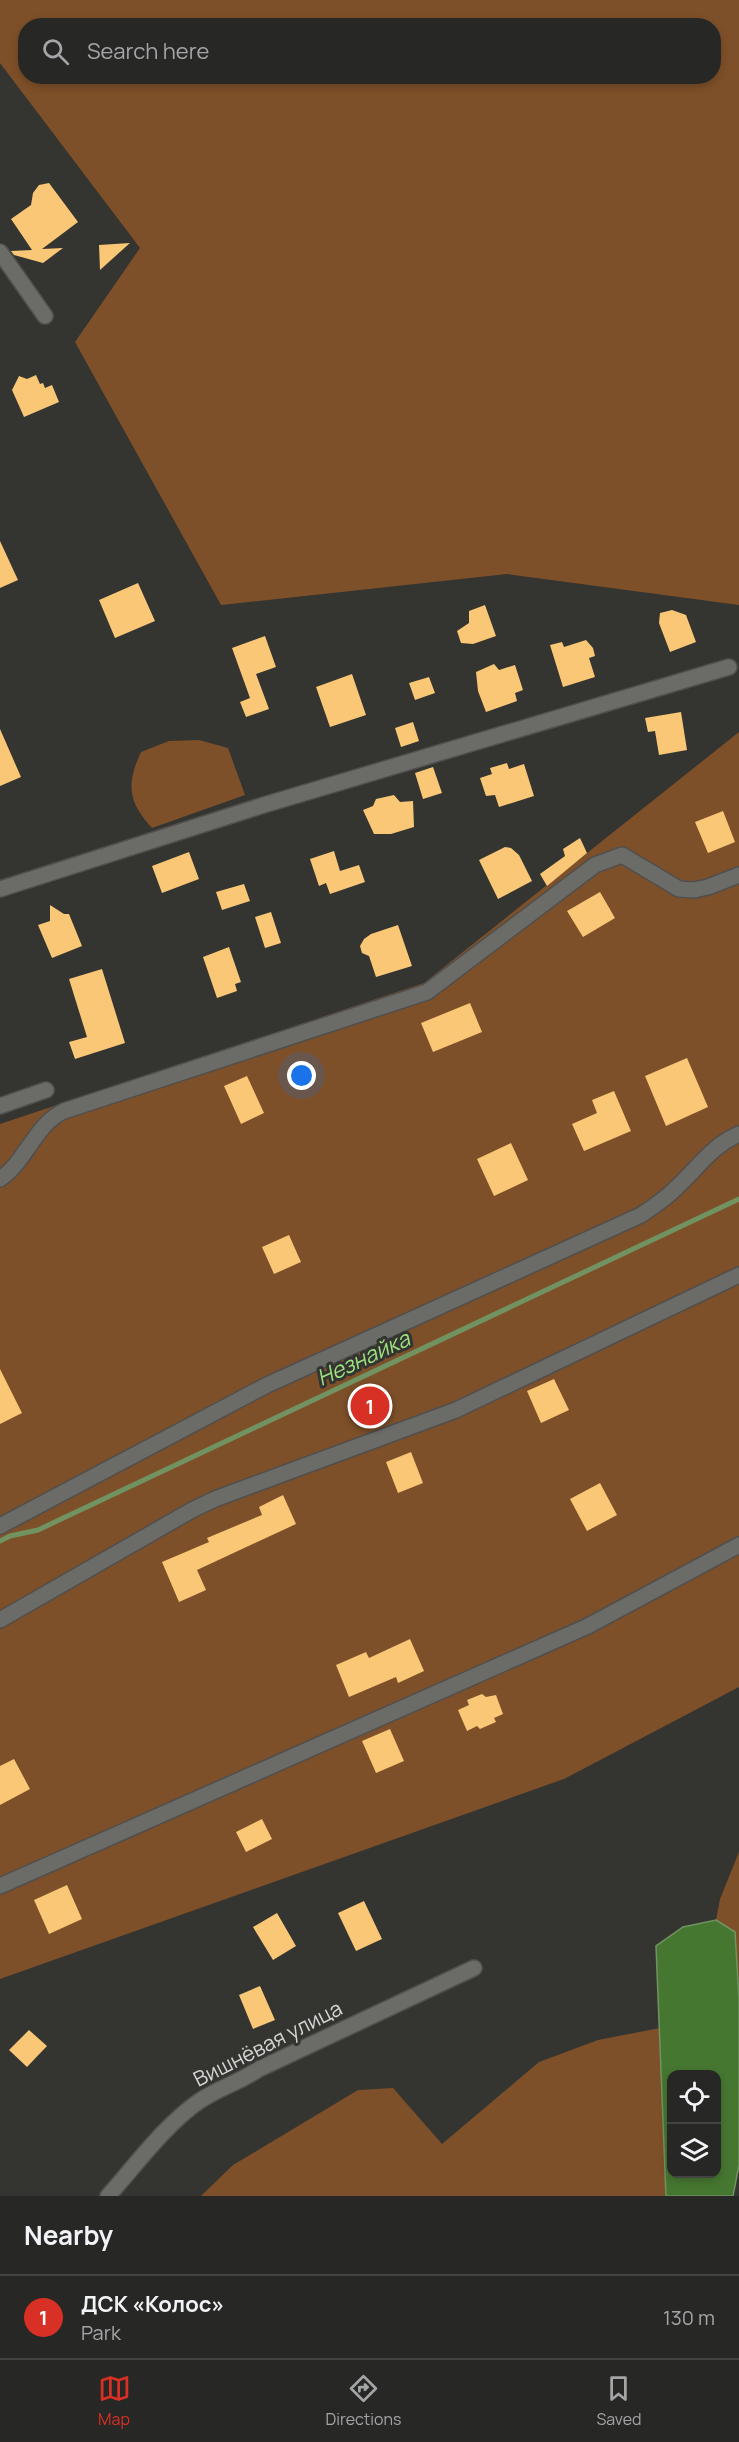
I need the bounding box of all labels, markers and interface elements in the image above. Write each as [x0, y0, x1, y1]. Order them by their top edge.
search box [18, 18, 721, 84]
icon: search [39, 35, 72, 68]
text: Search here [87, 36, 209, 66]
your location [287, 1061, 316, 1090]
water label: Незнайка [312, 1323, 416, 1393]
pin: 1 [350, 1384, 389, 1428]
street label: Вишнёвая улица [188, 1994, 347, 2093]
map controls [667, 2070, 721, 2178]
button: locate [667, 2070, 721, 2124]
button: layers [667, 2124, 721, 2178]
text: Nearby [24, 2217, 113, 2253]
text: ДСК «Колос» [81, 2289, 224, 2319]
text: 1 [39, 2304, 48, 2331]
text: 130 m [663, 2304, 715, 2331]
text: Park [81, 2319, 121, 2346]
tab: Map [98, 2372, 131, 2430]
tab: Directions [326, 2372, 401, 2430]
tab: Saved [596, 2372, 641, 2430]

